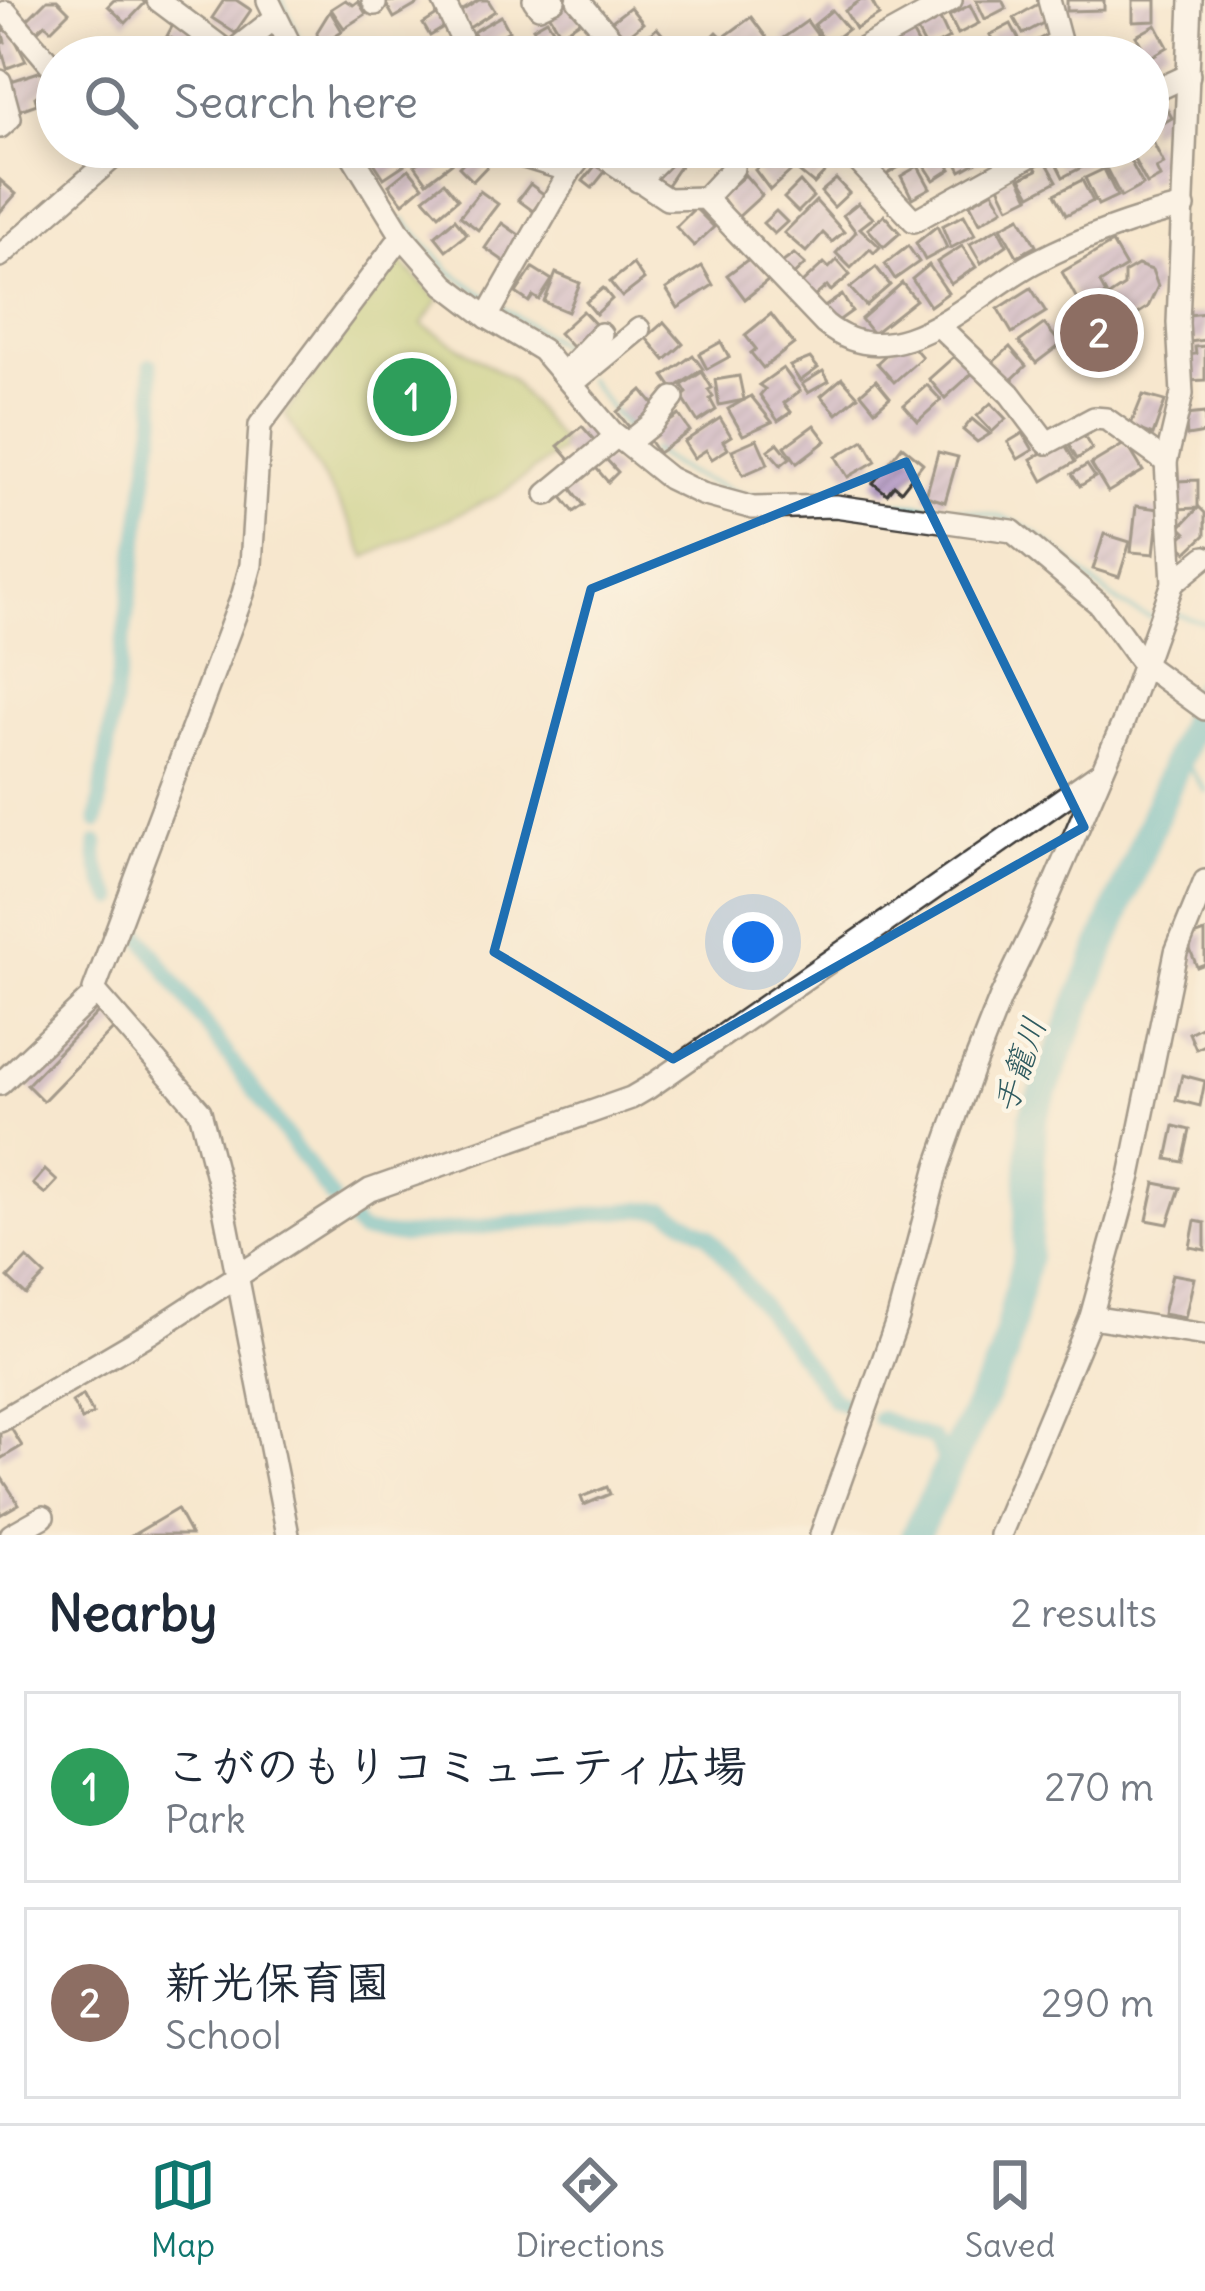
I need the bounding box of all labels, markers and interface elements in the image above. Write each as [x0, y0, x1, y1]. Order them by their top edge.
search box [36, 36, 1169, 168]
icon: search [78, 69, 144, 135]
text: Search here [174, 74, 418, 130]
pin: 2 [1060, 288, 1138, 378]
pin: 1 [373, 352, 451, 442]
your location [723, 912, 783, 972]
water label: 手籠川 [983, 1011, 1055, 1119]
text: Nearby [48, 1581, 217, 1645]
text: 2 results [1010, 1589, 1157, 1638]
text: こがのもりコミュニティ広場 [165, 1738, 747, 1794]
text: 1 [82, 1763, 98, 1812]
text: 270 m [1044, 1763, 1154, 1812]
text: Park [165, 1795, 246, 1844]
text: 新光保育園 [165, 1954, 390, 2010]
text: 2 [79, 1979, 101, 2028]
text: 290 m [1041, 1979, 1154, 2028]
text: School [165, 2011, 282, 2060]
tab: Map [150, 2152, 216, 2266]
tab: Directions [516, 2152, 665, 2266]
tab: Saved [965, 2152, 1055, 2266]

